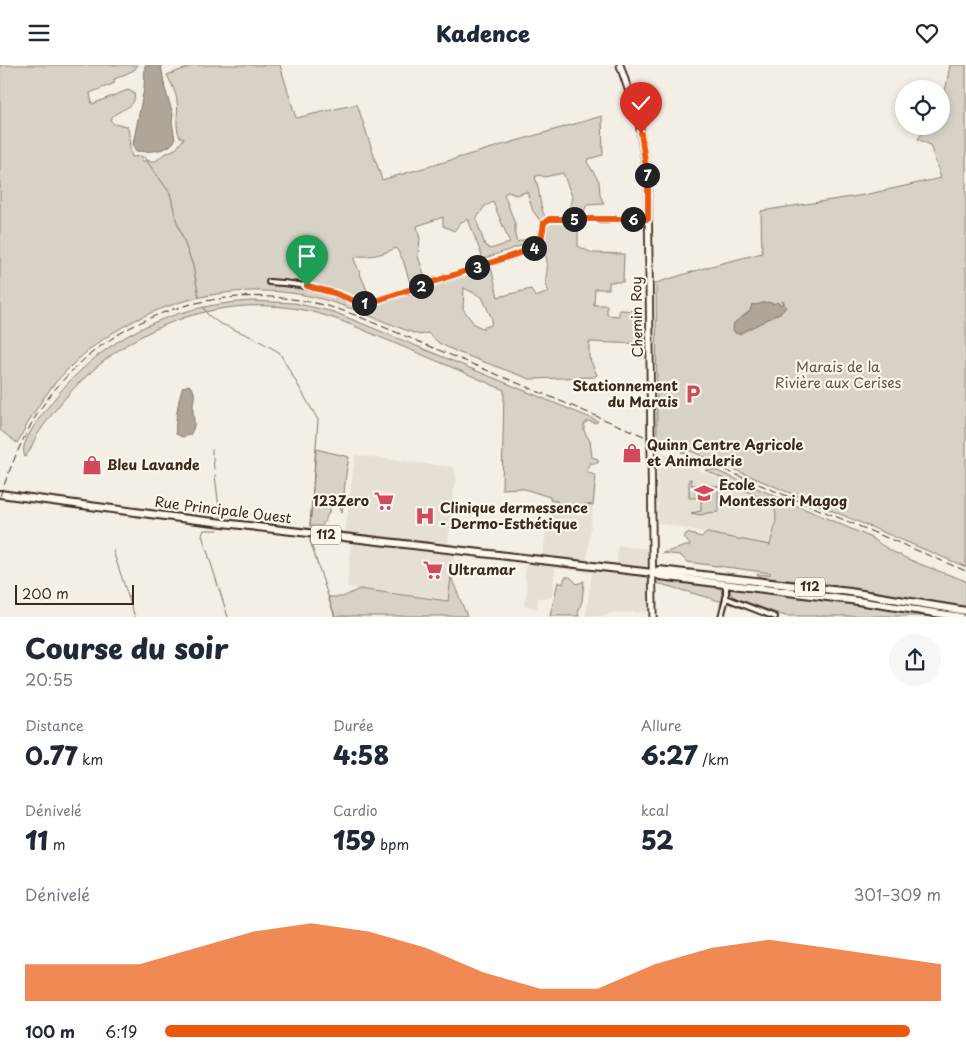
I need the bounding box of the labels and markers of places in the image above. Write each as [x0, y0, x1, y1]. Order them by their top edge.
pin [620, 82, 662, 133]
pin: 7 [634, 163, 660, 187]
pin: 5 [562, 207, 586, 231]
pin: 6 [620, 207, 646, 231]
pin [286, 235, 328, 286]
pin: 4 [522, 235, 546, 261]
pin: 3 [464, 255, 490, 279]
pin: 2 [408, 273, 434, 299]
pin: 1 [352, 291, 376, 315]
place label: Stationnement du Marais [572, 375, 678, 412]
parking icon: Stationnement du Marais [682, 383, 704, 405]
place label: Quinn Centre Agricole et Animalerie [647, 434, 803, 471]
shop icon: Quinn Centre Agricole et Animalerie [621, 442, 643, 464]
shop icon: Bleu Lavande [81, 454, 103, 476]
place label: Bleu Lavande [107, 454, 200, 475]
place label: Ecole Montessori Magog [719, 474, 847, 511]
school or university icon: Ecole Montessori Magog [693, 482, 715, 504]
place label: 123Zero [313, 490, 369, 511]
supermarket icon: 123Zero [373, 490, 395, 512]
place label: Clinique dermessence - Dermo-Esthétique [440, 497, 588, 534]
hospital icon: Clinique dermessence - Dermo-Esthétique [414, 505, 436, 527]
supermarket icon: Ultramar [422, 559, 444, 581]
place label: Ultramar [448, 559, 517, 580]

